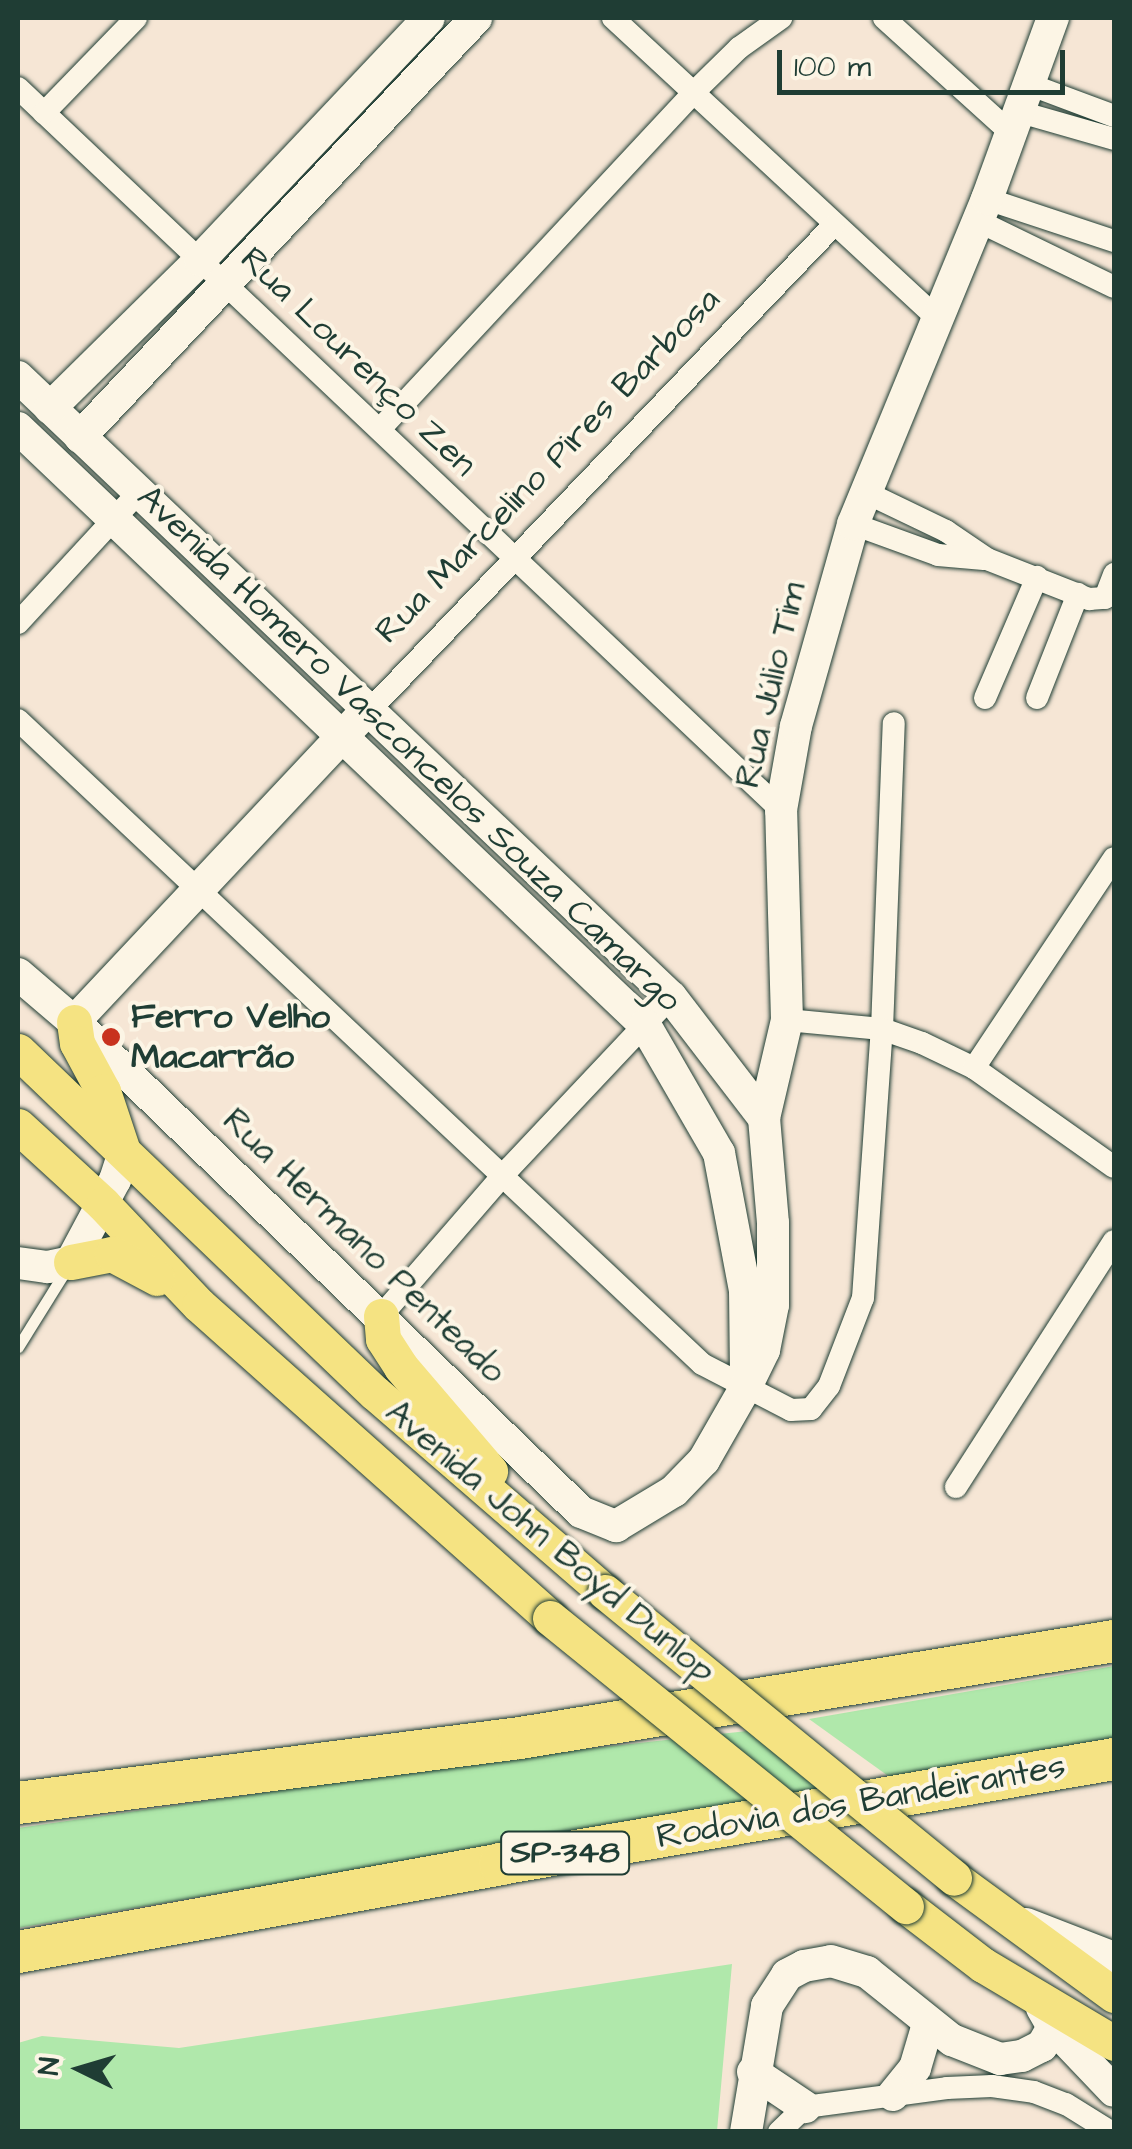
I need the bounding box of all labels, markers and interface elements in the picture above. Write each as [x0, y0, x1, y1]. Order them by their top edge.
scale bar [782, 30, 1070, 92]
text: 100 m [794, 46, 871, 88]
street label: Rua Lourenço Zen [231, 239, 485, 485]
street label: Rua Marcelino Pires Barbosa [367, 280, 729, 652]
street label: Avenida Homero Vasconcelos Souza Camargo [128, 477, 690, 1021]
street label: Rua Júlio Tim [727, 578, 815, 792]
place label: Ferro Velho Macarrão [131, 996, 330, 1078]
marker: Ferro Velho Macarrão [100, 1026, 122, 1048]
street label: Rua Hermano Penteado [214, 1100, 514, 1392]
street label: Avenida John Boyd Dunlop [377, 1392, 723, 1692]
street label: Rodovia dos Bandeirantes [653, 1745, 1069, 1859]
road number: SP-348 [500, 1826, 630, 1880]
north arrow [30, 2019, 130, 2119]
text: N [29, 2056, 70, 2077]

